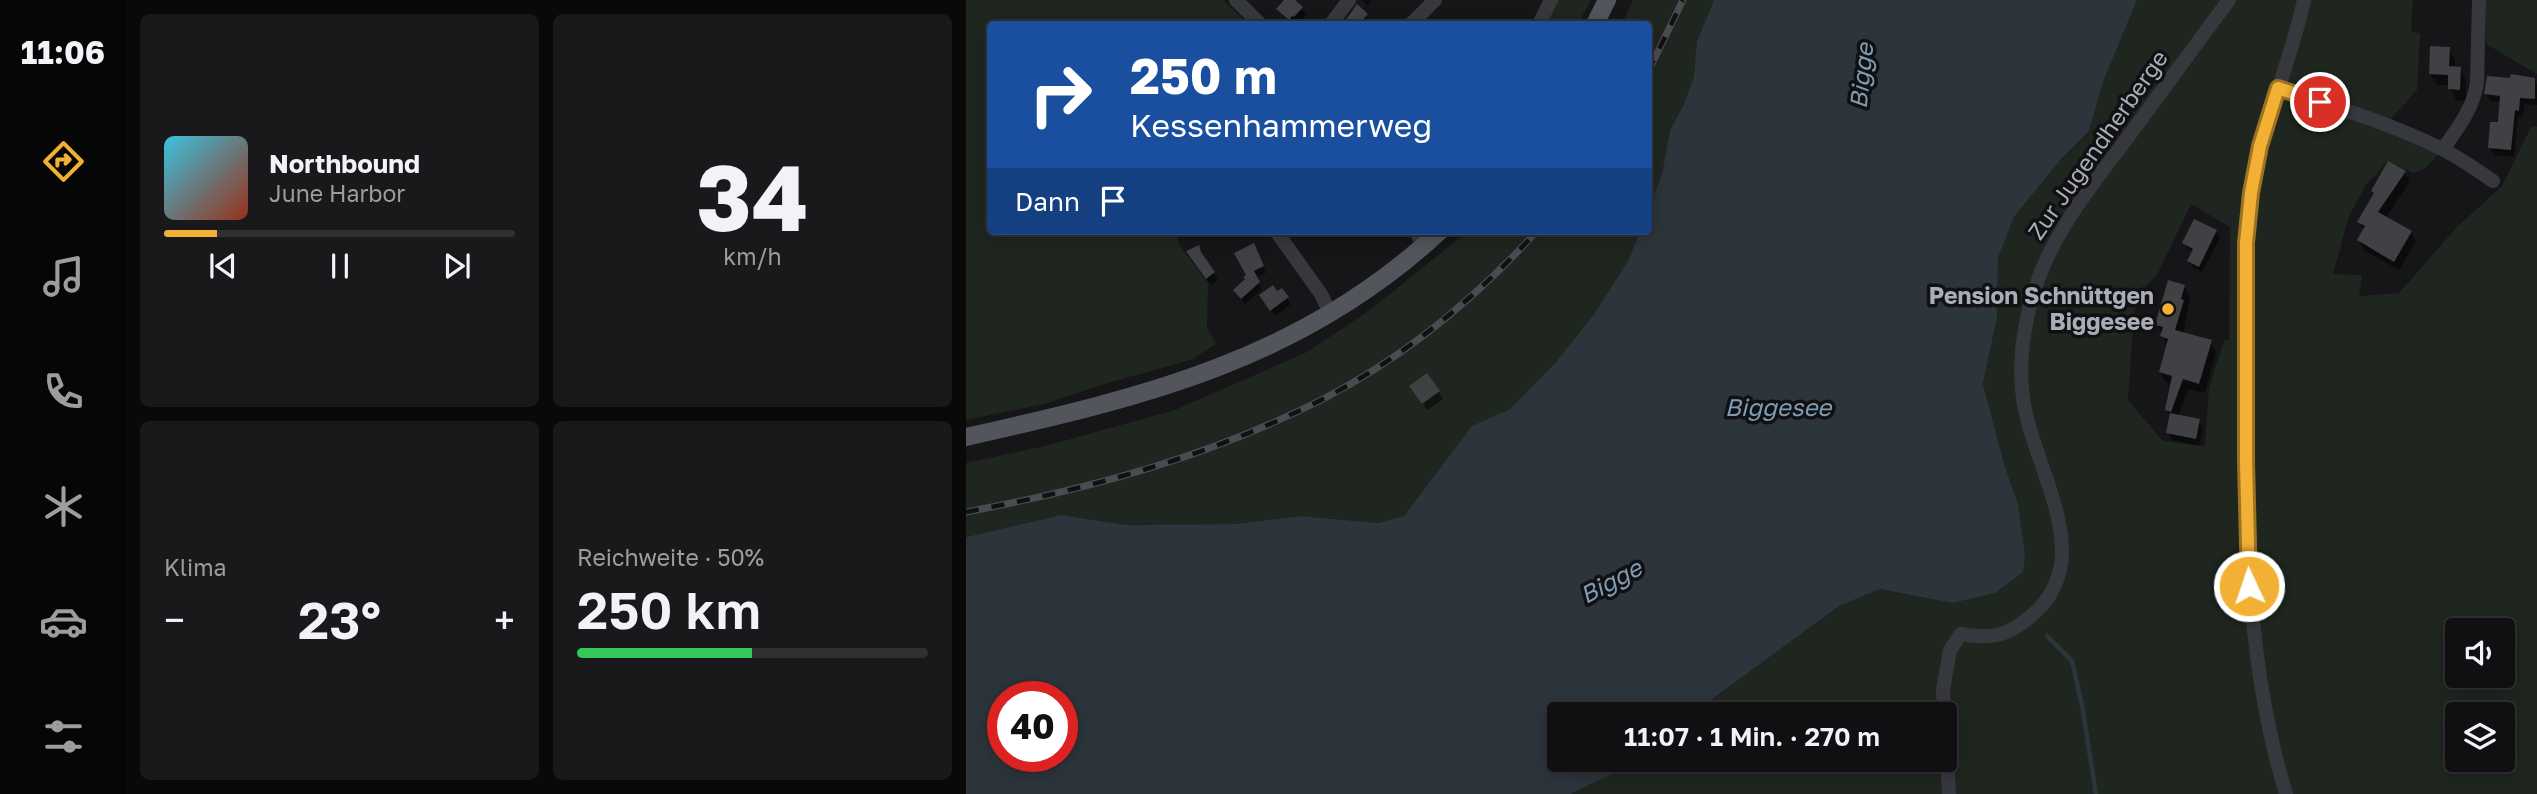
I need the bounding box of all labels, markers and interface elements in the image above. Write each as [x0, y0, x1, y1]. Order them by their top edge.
text: 11:06 [21, 33, 105, 71]
water label: Bigge [1843, 39, 1880, 110]
street label: Zur Jugendherberge [2021, 44, 2173, 244]
text: 250 m [1130, 46, 1277, 105]
icon: right [1015, 49, 1106, 140]
pin [2290, 72, 2350, 132]
icon: arrive [2301, 83, 2339, 121]
text: Kessenhammerweg [1130, 106, 1432, 144]
icon: directions [39, 137, 88, 186]
text: 34 [696, 142, 809, 251]
text: Northbound [269, 148, 420, 179]
text: June Harbor [269, 179, 405, 207]
icon: arrive [1094, 182, 1132, 220]
text: Dann [1015, 186, 1080, 217]
text: km/h [723, 242, 782, 270]
icon: previous [204, 247, 242, 285]
icon: pause [321, 247, 359, 285]
icon: next [438, 247, 476, 285]
icon: music [39, 252, 88, 301]
place label: Pension Schnüttgen Biggesee [1929, 281, 2154, 335]
marker: Pension Schnüttgen Biggesee [2160, 301, 2176, 317]
icon: phone [39, 367, 88, 416]
water label: Biggesee [1725, 392, 1833, 422]
icon: climate [39, 482, 88, 531]
text: Reichweite · 50% [577, 543, 764, 571]
position arrow [2212, 549, 2286, 623]
water label: Bigge [1574, 551, 1649, 610]
text: Klima [164, 553, 227, 581]
text: 250 km [577, 578, 761, 640]
text: 23° [298, 588, 381, 650]
icon: car [39, 597, 88, 646]
text: − [164, 597, 185, 642]
text: + [494, 597, 515, 642]
map controls [2445, 618, 2515, 772]
button: sound [2445, 618, 2515, 688]
speed limit sign: 40 [987, 681, 1078, 772]
button: layers [2445, 702, 2515, 772]
icon: filters [39, 712, 88, 761]
text: 11:07 · 1 Min. · 270 m [1624, 721, 1880, 752]

